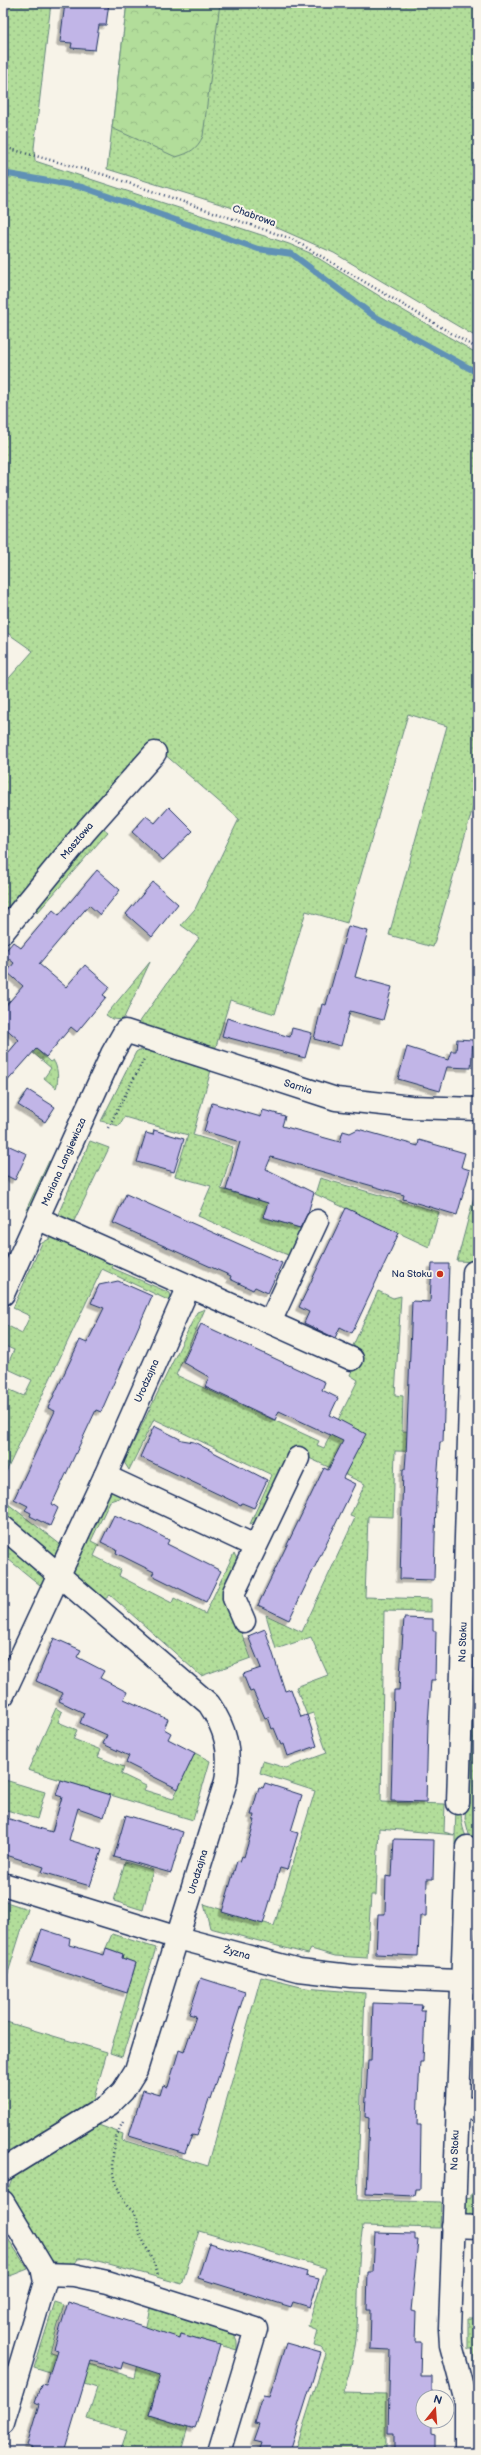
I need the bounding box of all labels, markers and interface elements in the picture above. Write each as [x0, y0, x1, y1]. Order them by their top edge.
street label: Chabrowa [231, 203, 278, 229]
street label: Masztowa [58, 820, 96, 862]
street label: Sarnia [282, 1077, 314, 1097]
street label: Mariana Langiewicza [39, 1116, 89, 1208]
place label: Na Stoku [391, 1268, 432, 1280]
marker: Na Stoku [435, 1269, 445, 1279]
street label: Urodzajna [132, 1357, 162, 1405]
street label: Na Stoku [456, 1622, 470, 1662]
street label: Urodzajna [186, 1848, 211, 1896]
street label: Żyzna [222, 1943, 252, 1962]
street label: Na Stoku [448, 2130, 462, 2170]
north arrow [415, 2389, 455, 2429]
text: N [432, 2392, 444, 2407]

